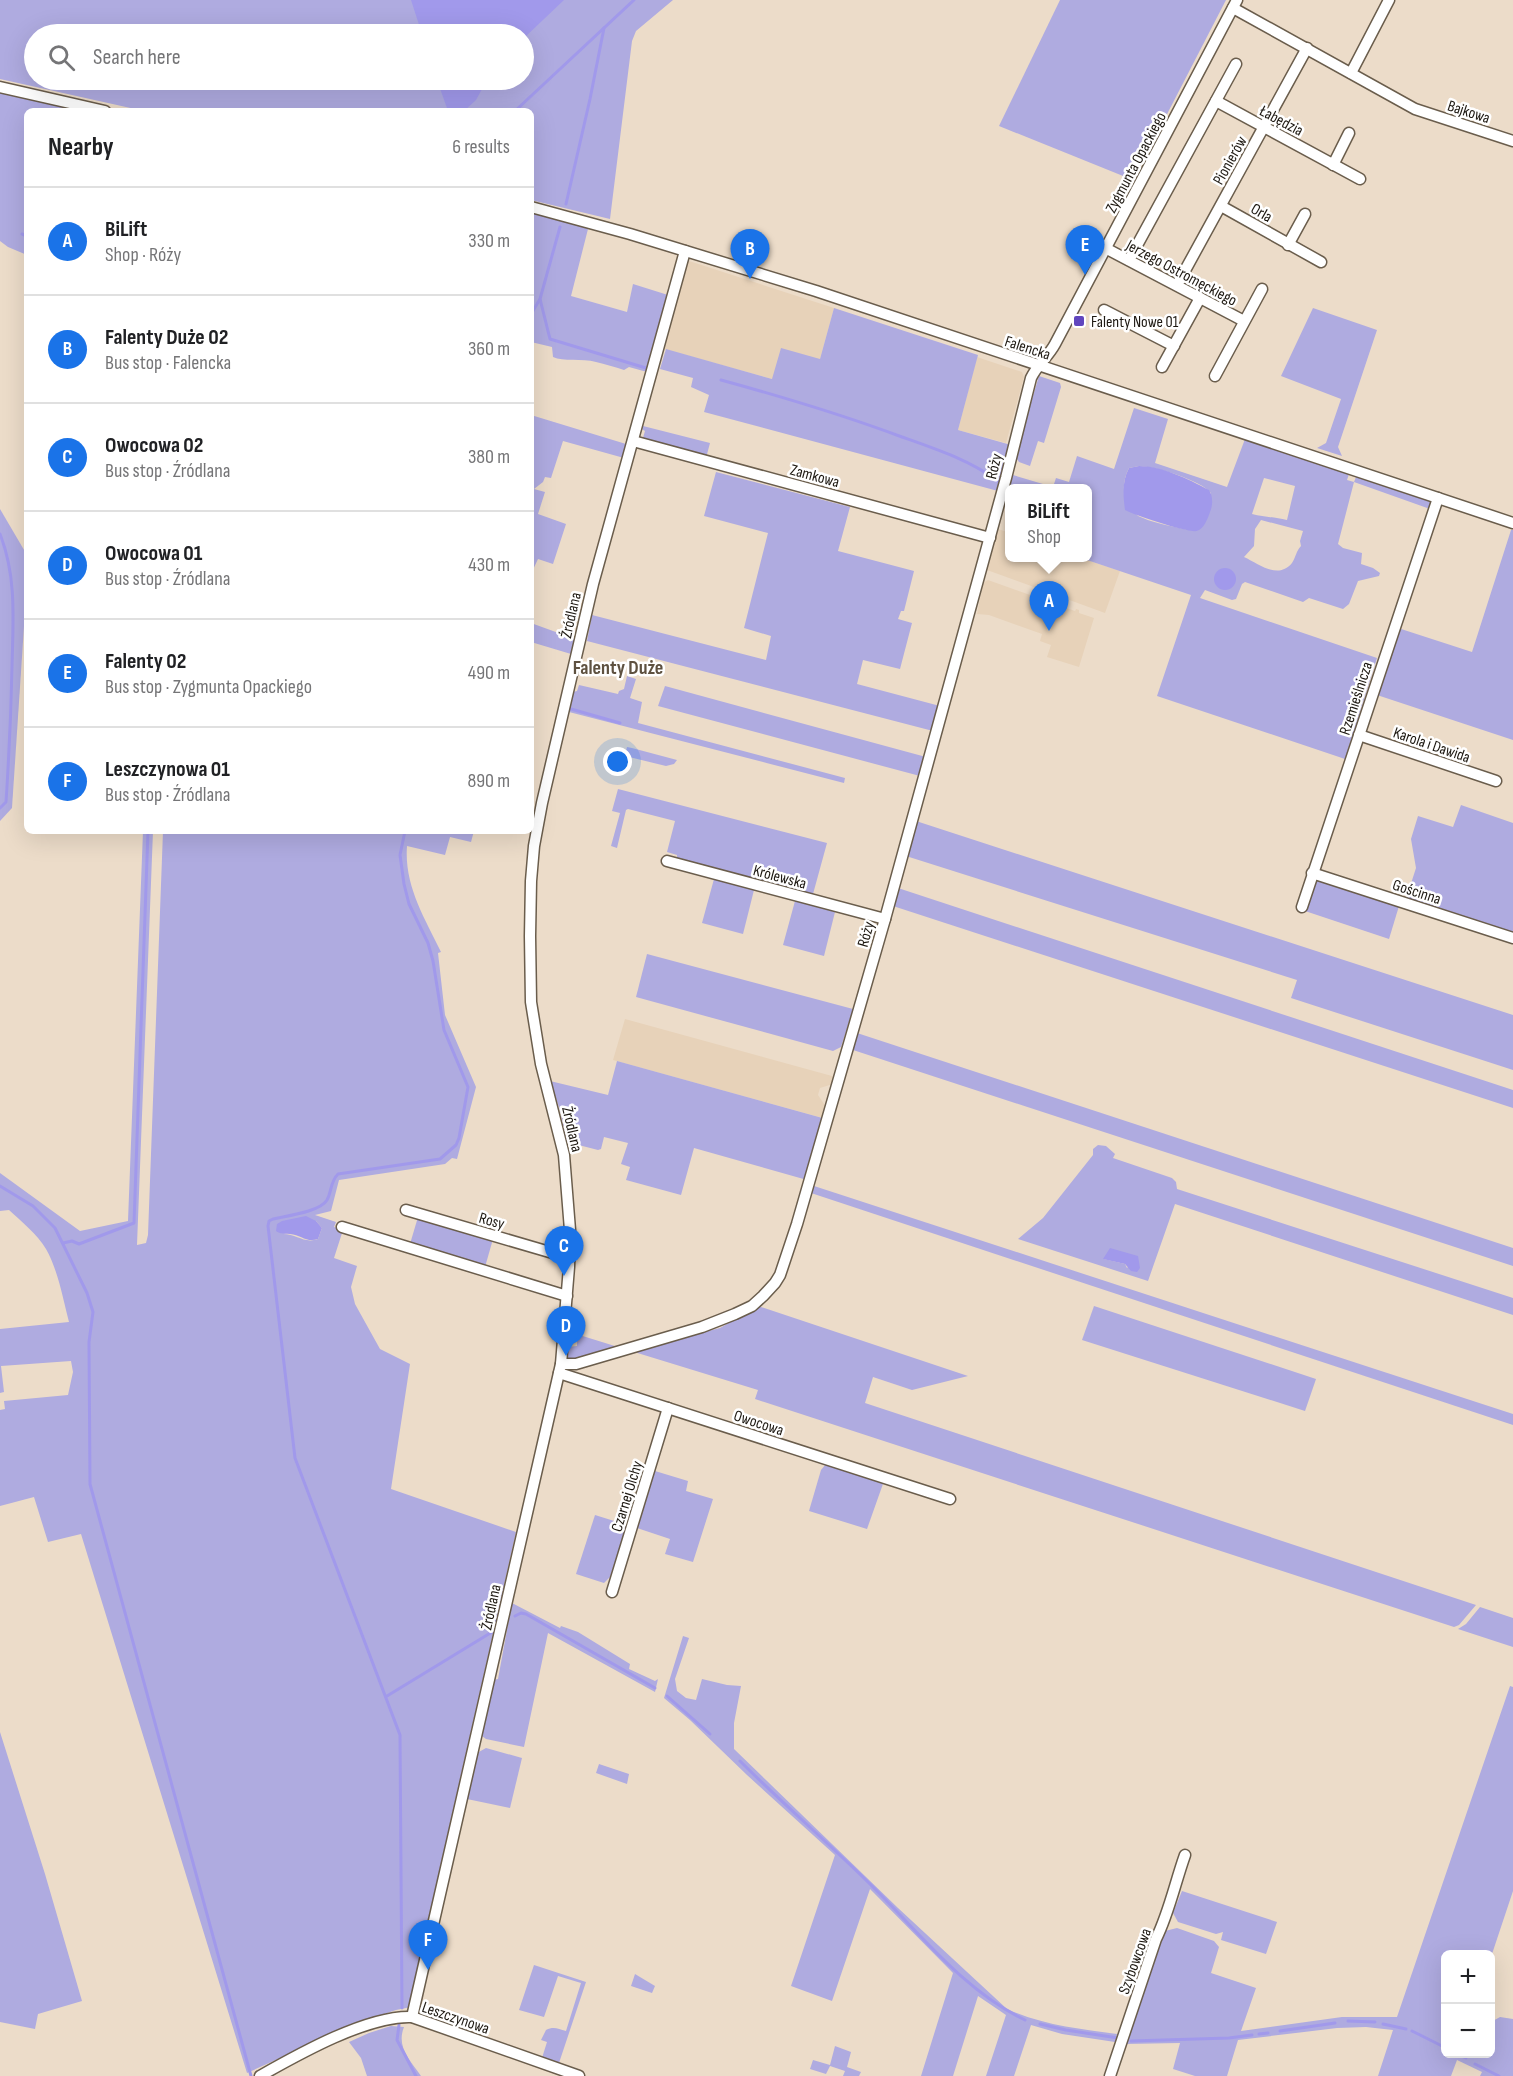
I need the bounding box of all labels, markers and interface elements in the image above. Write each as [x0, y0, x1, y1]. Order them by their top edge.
search box [24, 24, 534, 90]
icon: search [45, 41, 78, 74]
text: Search here [93, 44, 180, 71]
street label: Bajkowa [1445, 97, 1492, 128]
street label: Łabędzia [1255, 102, 1306, 141]
street label: Zygmunta Opackiego [1102, 109, 1171, 216]
text: Nearby [48, 132, 114, 163]
street label: Pionierów [1209, 133, 1251, 188]
text: 6 results [452, 135, 510, 159]
street label: Orla [1247, 200, 1275, 227]
text: BiLift [105, 216, 147, 243]
pin: E [1066, 226, 1104, 275]
text: A [63, 229, 72, 253]
text: 330 m [468, 229, 510, 253]
pin: B [730, 230, 770, 279]
street label: Jerzego Ostromęckiego [1122, 236, 1240, 311]
text: Shop · Róży [105, 243, 181, 267]
place label: Falenty Nowe 01 [1091, 313, 1179, 332]
marker: Falenty Nowe 01 [1072, 314, 1086, 328]
text: Falenty Duże 02 [105, 324, 228, 351]
street label: Falencka [1002, 332, 1053, 365]
text: B [63, 337, 72, 361]
text: 360 m [468, 337, 510, 361]
text: Bus stop · Falencka [105, 351, 231, 375]
text: Owocowa 02 [105, 432, 203, 459]
text: C [62, 445, 73, 469]
text: 380 m [468, 445, 510, 469]
street label: Róży [982, 452, 1007, 481]
text: Bus stop · Źródlana [105, 459, 230, 483]
street label: Zamkowa [788, 461, 841, 492]
popup [1005, 484, 1092, 562]
text: BiLift [1027, 498, 1070, 525]
text: Shop [1027, 525, 1061, 549]
text: Owocowa 01 [105, 540, 202, 567]
text: D [62, 553, 73, 577]
text: 430 m [468, 553, 510, 577]
text: Bus stop · Źródlana [105, 567, 230, 591]
pin: A [1030, 582, 1068, 631]
street label: Źródlana [557, 591, 586, 640]
text: Falenty 02 [105, 648, 186, 675]
district label: Falenty Duże [573, 656, 663, 680]
street label: Rzemieślnicza [1336, 659, 1377, 737]
text: E [63, 661, 72, 685]
text: 490 m [468, 661, 510, 685]
text: Bus stop · Zygmunta Opackiego [105, 675, 312, 699]
street label: Karola i Dawida [1391, 723, 1472, 767]
your location [603, 747, 632, 776]
text: Leszczynowa 01 [105, 756, 230, 783]
text: F [63, 769, 72, 793]
text: 890 m [467, 769, 510, 793]
text: Bus stop · Źródlana [105, 783, 230, 807]
street label: Królewska [751, 861, 808, 894]
street label: Gościnna [1390, 876, 1443, 909]
street label: Róży [854, 919, 879, 949]
street label: Źródlana [557, 1105, 586, 1154]
street label: Rosy [477, 1209, 507, 1234]
pin: C [544, 1226, 584, 1276]
pin: D [546, 1306, 586, 1356]
street label: Owocowa [731, 1406, 786, 1440]
street label: Czarnej Olchy [608, 1459, 647, 1534]
street label: Źródlana [477, 1583, 506, 1632]
pin: F [408, 1920, 448, 1970]
street label: Szybowcowa [1115, 1926, 1156, 1997]
map controls [1441, 1950, 1495, 2058]
button: + [1441, 1950, 1495, 2004]
street label: Leszczynowa [419, 1998, 492, 2039]
button: − [1441, 2004, 1495, 2058]

